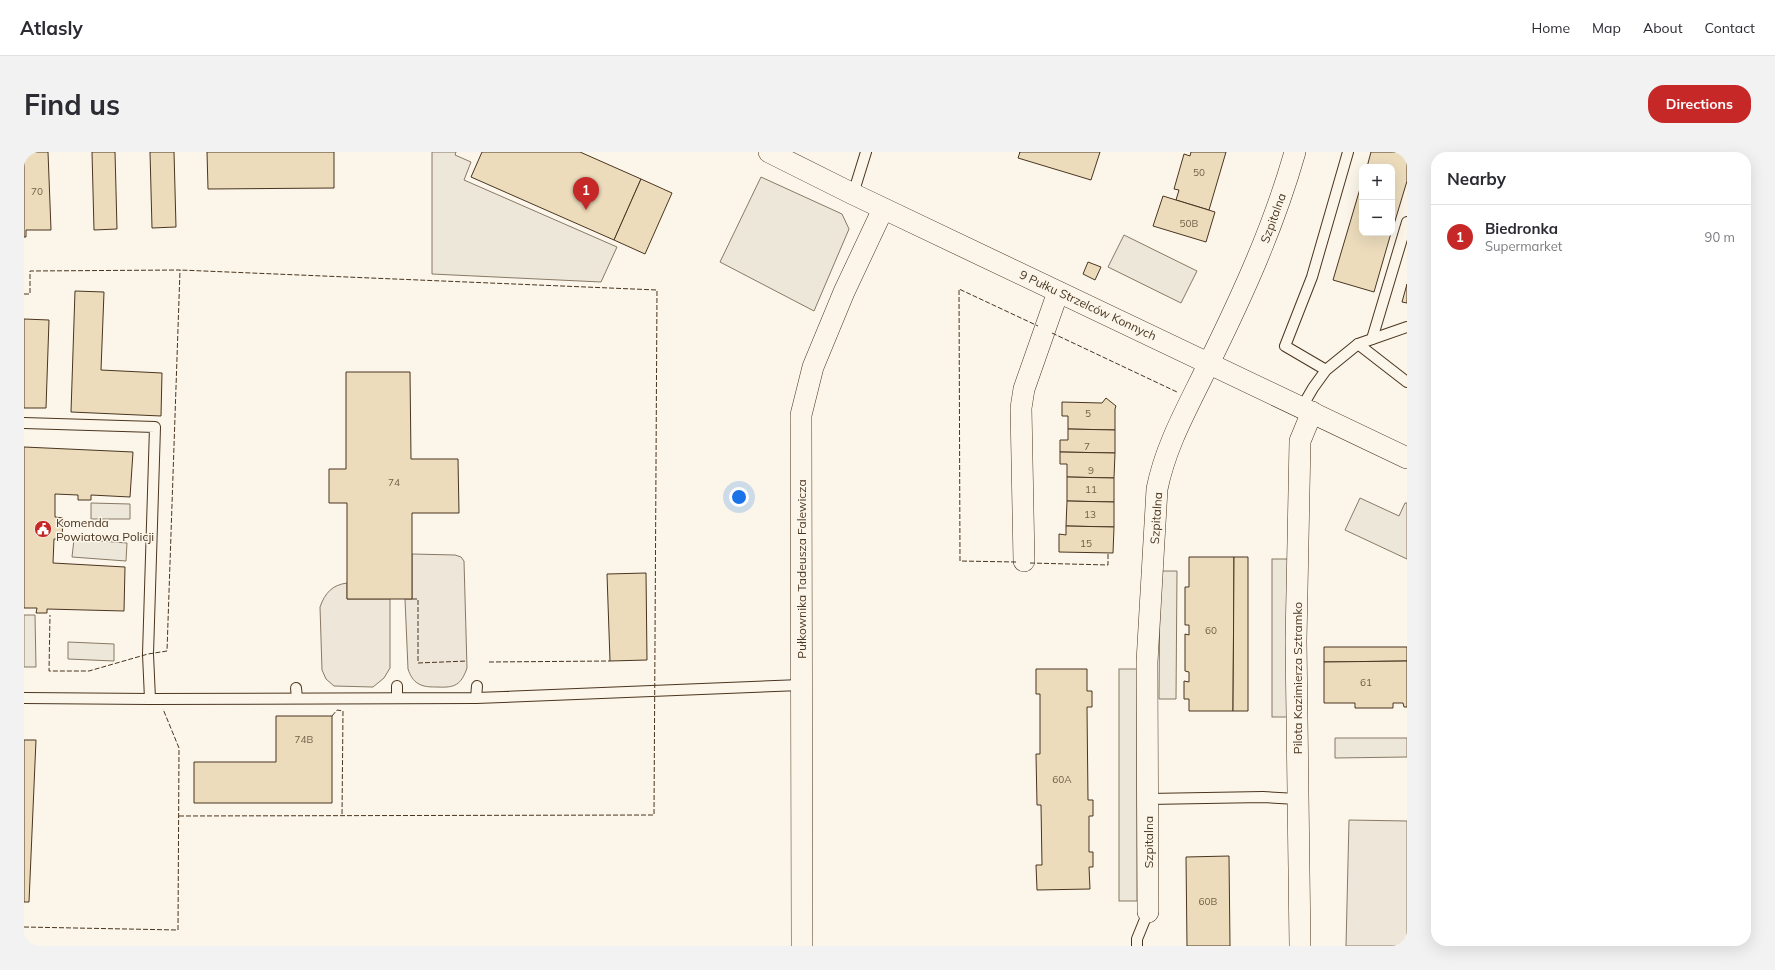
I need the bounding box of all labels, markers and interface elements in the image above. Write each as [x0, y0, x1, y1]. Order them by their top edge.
text: Atlasly [20, 16, 83, 40]
text: Home [1531, 19, 1570, 37]
text: Map [1592, 19, 1621, 37]
text: About [1643, 19, 1683, 37]
text: Contact [1705, 19, 1755, 37]
button: Directions [1648, 85, 1751, 123]
text: Find us [24, 87, 120, 122]
map controls [1359, 164, 1395, 236]
button: + [1359, 164, 1395, 200]
house number: 50 [1193, 166, 1205, 179]
text: Nearby [1447, 168, 1506, 189]
pin: 1 [573, 177, 599, 210]
house number: 70 [31, 185, 43, 198]
street label: Szpitalna [1257, 191, 1289, 245]
button: − [1359, 200, 1395, 236]
house number: 50B [1180, 217, 1199, 230]
text: Biedronka [1485, 219, 1558, 238]
text: 1 [1456, 229, 1464, 245]
text: 90 m [1705, 229, 1735, 245]
text: Supermarket [1485, 238, 1562, 254]
street label: 9 Pułku Strzelców Konnych [1017, 267, 1159, 343]
house number: 5 [1085, 407, 1091, 420]
house number: 7 [1084, 440, 1090, 453]
house number: 9 [1088, 464, 1094, 477]
house number: 74 [388, 476, 400, 489]
street label: Pułkownika Tadeusza Falewicza [794, 479, 809, 659]
house number: 11 [1085, 483, 1097, 496]
your location [729, 487, 749, 507]
street label: Szpitalna [1147, 491, 1165, 545]
house number: 13 [1084, 508, 1096, 521]
place label: Komenda Powiatowa Policji [56, 515, 154, 544]
public building icon: Komenda Powiatowa Policji [33, 519, 53, 539]
house number: 15 [1080, 537, 1092, 550]
street label: Pilota Kazimierza Sztramko [1290, 602, 1305, 754]
house number: 60 [1205, 624, 1217, 637]
house number: 61 [1360, 676, 1372, 689]
house number: 74B [295, 733, 314, 746]
house number: 60A [1052, 773, 1072, 786]
street label: Szpitalna [1141, 816, 1156, 868]
house number: 60B [1199, 895, 1218, 908]

